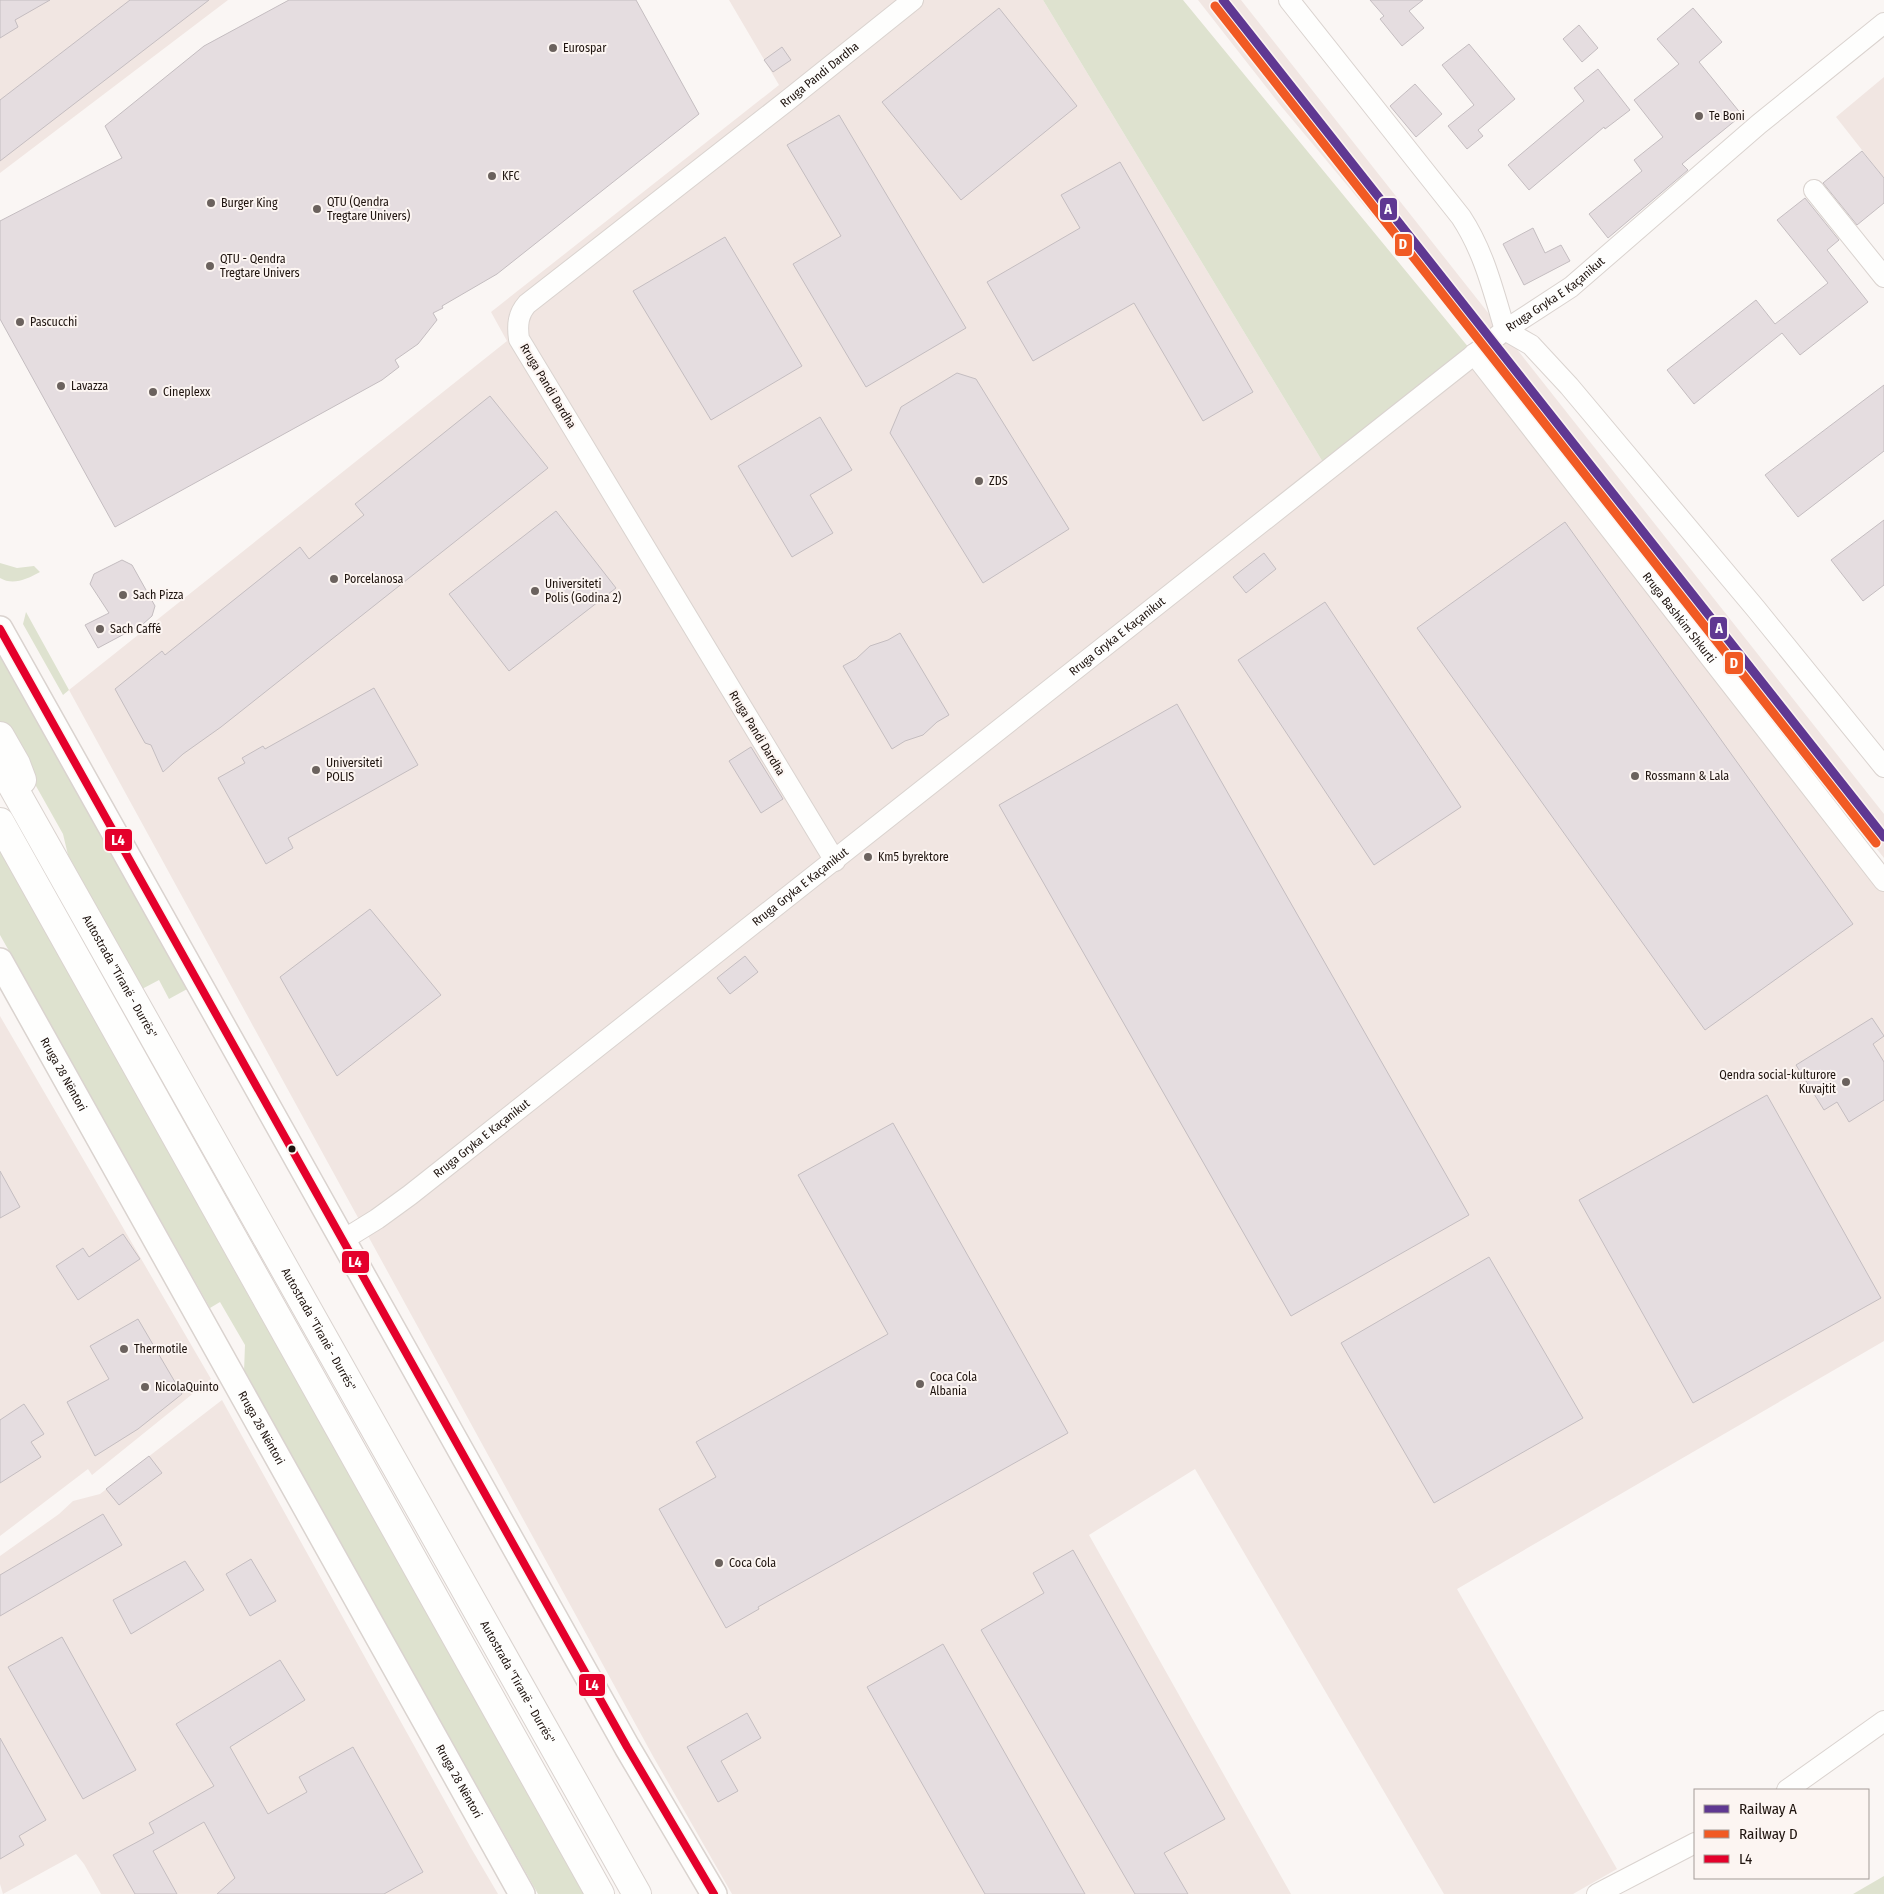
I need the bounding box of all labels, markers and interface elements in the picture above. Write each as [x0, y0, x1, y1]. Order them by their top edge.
street label: Rruga Pandi Dardha [777, 39, 862, 110]
place label: Eurospar [563, 41, 607, 55]
marker: Eurospar [547, 42, 559, 54]
place label: Te Boni [1709, 109, 1745, 123]
marker: Te Boni [1693, 110, 1705, 122]
place label: KFC [502, 169, 520, 183]
marker: KFC [486, 170, 498, 182]
place label: QTU (Qendra Tregtare Univers) [327, 195, 411, 223]
place label: Burger King [221, 196, 278, 210]
marker: Burger King [205, 197, 217, 209]
line badge: A [1379, 197, 1398, 221]
text: A [1383, 201, 1392, 218]
marker: QTU (Qendra Tregtare Univers) [311, 203, 323, 215]
line badge: D [1394, 233, 1413, 257]
text: D [1399, 236, 1407, 253]
place label: QTU - Qendra Tregtare Univers [220, 252, 300, 280]
street label: Rruga Gryka E Kaçanikut [1503, 254, 1608, 334]
marker: QTU - Qendra Tregtare Univers [204, 260, 216, 272]
place label: Pascucchi [30, 315, 77, 329]
marker: Pascucchi [14, 316, 26, 328]
street label: Rruga Pandi Dardha [517, 341, 579, 431]
place label: Lavazza [71, 379, 108, 393]
marker: Lavazza [55, 380, 67, 392]
place label: Cineplexx [163, 385, 211, 399]
marker: Cineplexx [147, 386, 159, 398]
place label: ZDS [989, 474, 1008, 488]
marker: ZDS [973, 475, 985, 487]
street label: Rruga Bashkim Shkurti [1640, 570, 1719, 666]
place label: Porcelanosa [344, 572, 404, 586]
marker: Porcelanosa [328, 573, 340, 585]
place label: Universiteti Polis (Godina 2) [545, 577, 622, 605]
marker: Universiteti Polis (Godina 2) [529, 585, 541, 597]
place label: Sach Pizza [133, 588, 184, 602]
marker: Sach Pizza [117, 589, 129, 601]
street label: Rruga Gryka E Kaçanikut [1066, 594, 1168, 679]
line badge: A [1709, 616, 1728, 640]
text: A [1714, 620, 1723, 637]
place label: Sach Caffé [110, 622, 161, 636]
marker: Sach Caffé [94, 623, 106, 635]
line badge: D [1724, 651, 1744, 675]
text: D [1730, 655, 1738, 672]
street label: Rruga Pandi Dardha [726, 688, 788, 778]
place label: Universiteti POLIS [326, 756, 382, 784]
marker: Universiteti POLIS [310, 764, 322, 776]
place label: Rossmann & Lala [1645, 769, 1729, 783]
marker: Rossmann & Lala [1629, 770, 1641, 782]
line badge: L4 [104, 828, 133, 852]
text: L4 [111, 832, 125, 849]
street label: Rruga Gryka E Kaçanikut [749, 845, 851, 929]
place label: Km5 byrektore [878, 850, 949, 864]
marker: Km5 byrektore [862, 851, 874, 863]
street label: Autostrada "Tiranë - Durrës" [80, 913, 160, 1040]
street label: Rruga 28 Nëntori [37, 1035, 90, 1114]
place label: Qendra social-kulturore Kuvajtit [1719, 1068, 1836, 1096]
marker: Qendra social-kulturore Kuvajtit [1840, 1076, 1852, 1088]
street label: Rruga Gryka E Kaçanikut [431, 1096, 532, 1181]
unlabelled marker [287, 1144, 297, 1154]
line badge: L4 [341, 1250, 370, 1274]
text: L4 [348, 1254, 362, 1271]
street label: Autostrada "Tiranë - Durrës" [279, 1266, 359, 1393]
place label: Thermotile [134, 1342, 188, 1356]
marker: Thermotile [118, 1343, 130, 1355]
place label: Coca Cola Albania [930, 1370, 977, 1398]
marker: Coca Cola Albania [914, 1378, 926, 1390]
place label: NicolaQuinto [155, 1380, 219, 1394]
marker: NicolaQuinto [139, 1381, 151, 1393]
street label: Rruga 28 Nëntori [235, 1389, 287, 1467]
place label: Coca Cola [729, 1556, 776, 1570]
marker: Coca Cola [713, 1557, 725, 1569]
street label: Autostrada "Tiranë - Durrës" [477, 1618, 558, 1746]
line badge: L4 [578, 1673, 606, 1697]
text: L4 [585, 1677, 599, 1694]
street label: Rruga 28 Nëntori [433, 1742, 485, 1821]
legend [1694, 1789, 1869, 1879]
text: Railway A [1739, 1800, 1797, 1818]
text: Railway D [1739, 1825, 1798, 1843]
text: L4 [1739, 1850, 1752, 1868]

